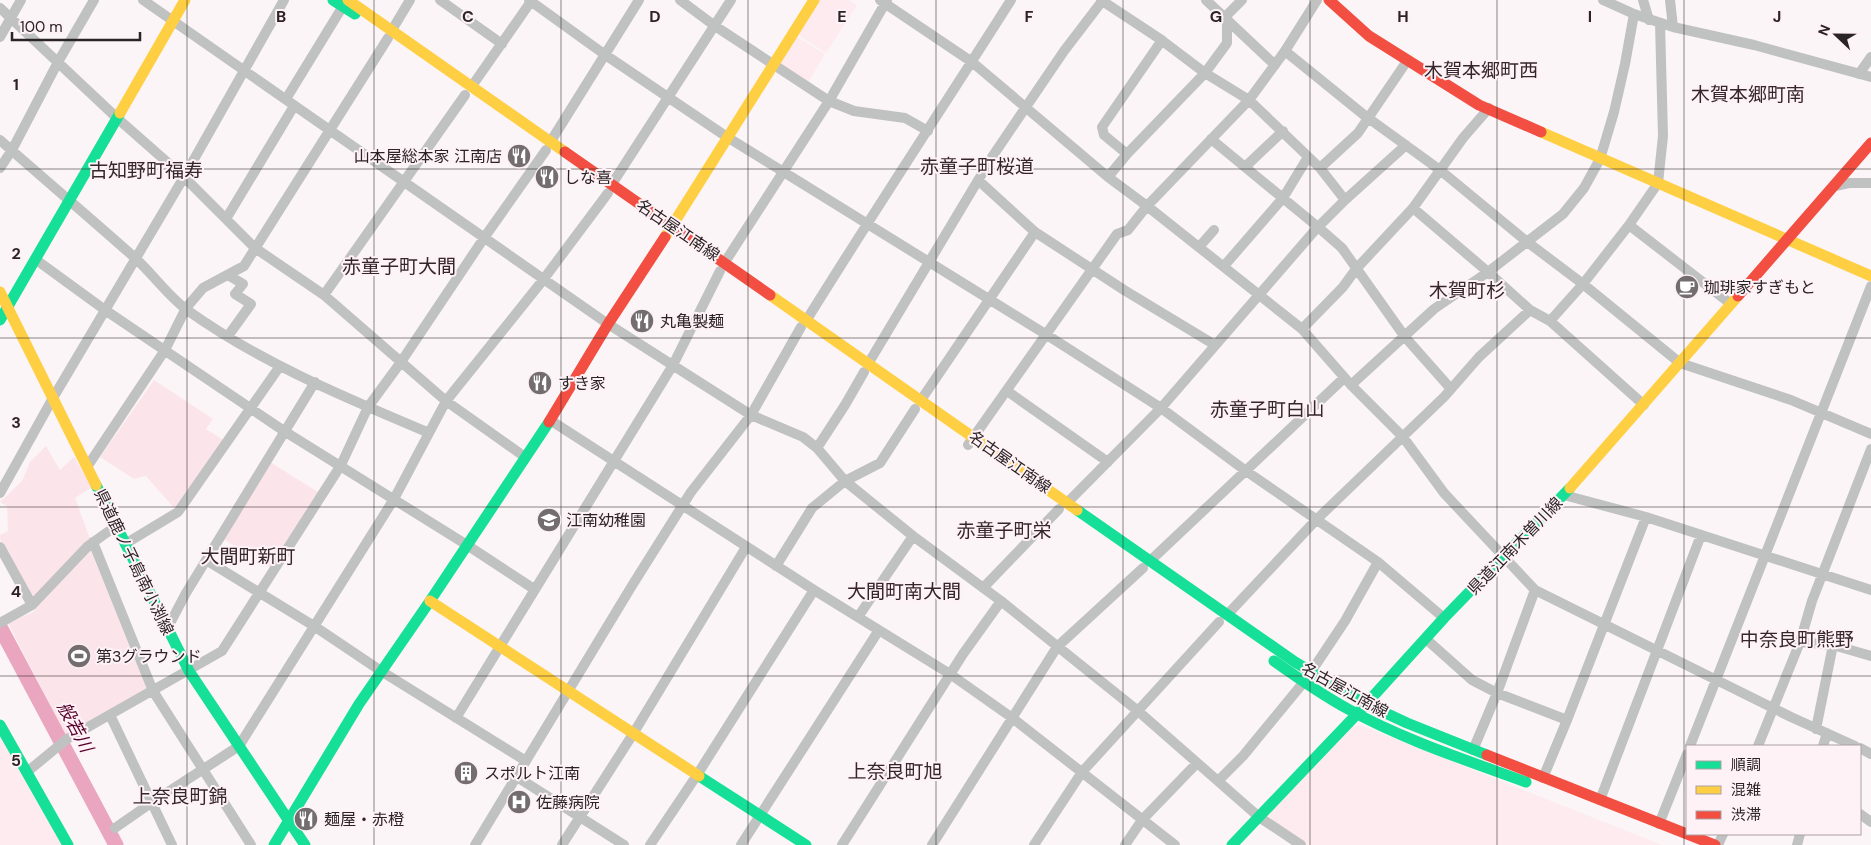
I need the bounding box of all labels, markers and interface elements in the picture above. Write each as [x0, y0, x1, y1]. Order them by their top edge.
text: B [276, 6, 286, 27]
text: C [462, 6, 474, 27]
text: D [649, 6, 661, 27]
text: E [837, 6, 847, 27]
text: F [1025, 6, 1034, 27]
text: G [1210, 6, 1222, 27]
text: H [1397, 6, 1409, 27]
text: I [1588, 6, 1592, 27]
text: J [1773, 6, 1781, 27]
scale bar [12, 10, 140, 42]
north arrow [1811, 10, 1861, 60]
text: 100 m [20, 17, 63, 37]
text: N [1814, 22, 1834, 38]
district label: 木賀本郷町西 [1424, 58, 1538, 83]
text: 1 [13, 74, 19, 95]
district label: 木賀本郷町南 [1691, 82, 1805, 107]
restaurant icon: 山本屋総本家 江南店 [506, 143, 532, 169]
place label: 山本屋総本家 江南店 [354, 146, 502, 167]
district label: 赤童子町桜道 [920, 154, 1034, 179]
district label: 古知野町福寿 [89, 158, 203, 183]
restaurant icon: しな喜 [534, 164, 560, 190]
place label: しな喜 [564, 167, 612, 188]
street label: 名古屋江南線 [632, 194, 724, 266]
text: 2 [11, 243, 21, 264]
district label: 赤童子町大間 [342, 254, 456, 279]
cafe icon: 珈琲家すぎもと [1674, 274, 1700, 300]
place label: 珈琲家すぎもと [1704, 277, 1816, 298]
district label: 木賀町杉 [1429, 278, 1505, 303]
restaurant icon: 丸亀製麺 [629, 308, 655, 334]
place label: 丸亀製麺 [660, 311, 724, 332]
restaurant icon: すき家 [527, 370, 553, 396]
place label: すき家 [558, 373, 606, 394]
district label: 赤童子町白山 [1210, 397, 1324, 422]
text: 3 [11, 412, 21, 433]
street label: 名古屋江南線 [965, 426, 1055, 498]
street label: 県道鹿ノ子島南小渕線 [89, 485, 179, 639]
street label: 県道江南木曽川線 [1463, 493, 1567, 599]
school or university icon: 江南幼稚園 [536, 507, 562, 533]
place label: 江南幼稚園 [566, 510, 646, 531]
district label: 赤童子町栄 [956, 518, 1052, 543]
district label: 大間町新町 [200, 544, 296, 569]
district label: 大間町南大間 [847, 579, 961, 604]
text: 4 [11, 581, 21, 602]
district label: 中奈良町熊野 [1740, 627, 1854, 652]
sports icon: 第3グラウンド [66, 643, 92, 669]
place label: 第3グラウンド [96, 646, 201, 667]
street label: 名古屋江南線 [1298, 658, 1392, 722]
water label: 般若川 [52, 698, 99, 758]
legend [1686, 745, 1861, 835]
text: 5 [11, 750, 21, 771]
text: 順調 [1731, 755, 1761, 775]
district label: 上奈良町旭 [847, 759, 943, 784]
building icon: スポルト江南 [453, 760, 479, 786]
place label: スポルト江南 [484, 763, 580, 784]
text: 混雑 [1731, 780, 1761, 800]
district label: 上奈良町錦 [132, 784, 228, 809]
hospital icon: 佐藤病院 [506, 789, 532, 815]
place label: 佐藤病院 [536, 792, 600, 813]
text: 渋滞 [1731, 805, 1761, 825]
restaurant icon: 麺屋・赤橙 [293, 806, 319, 832]
place label: 麺屋・赤橙 [324, 809, 404, 830]

